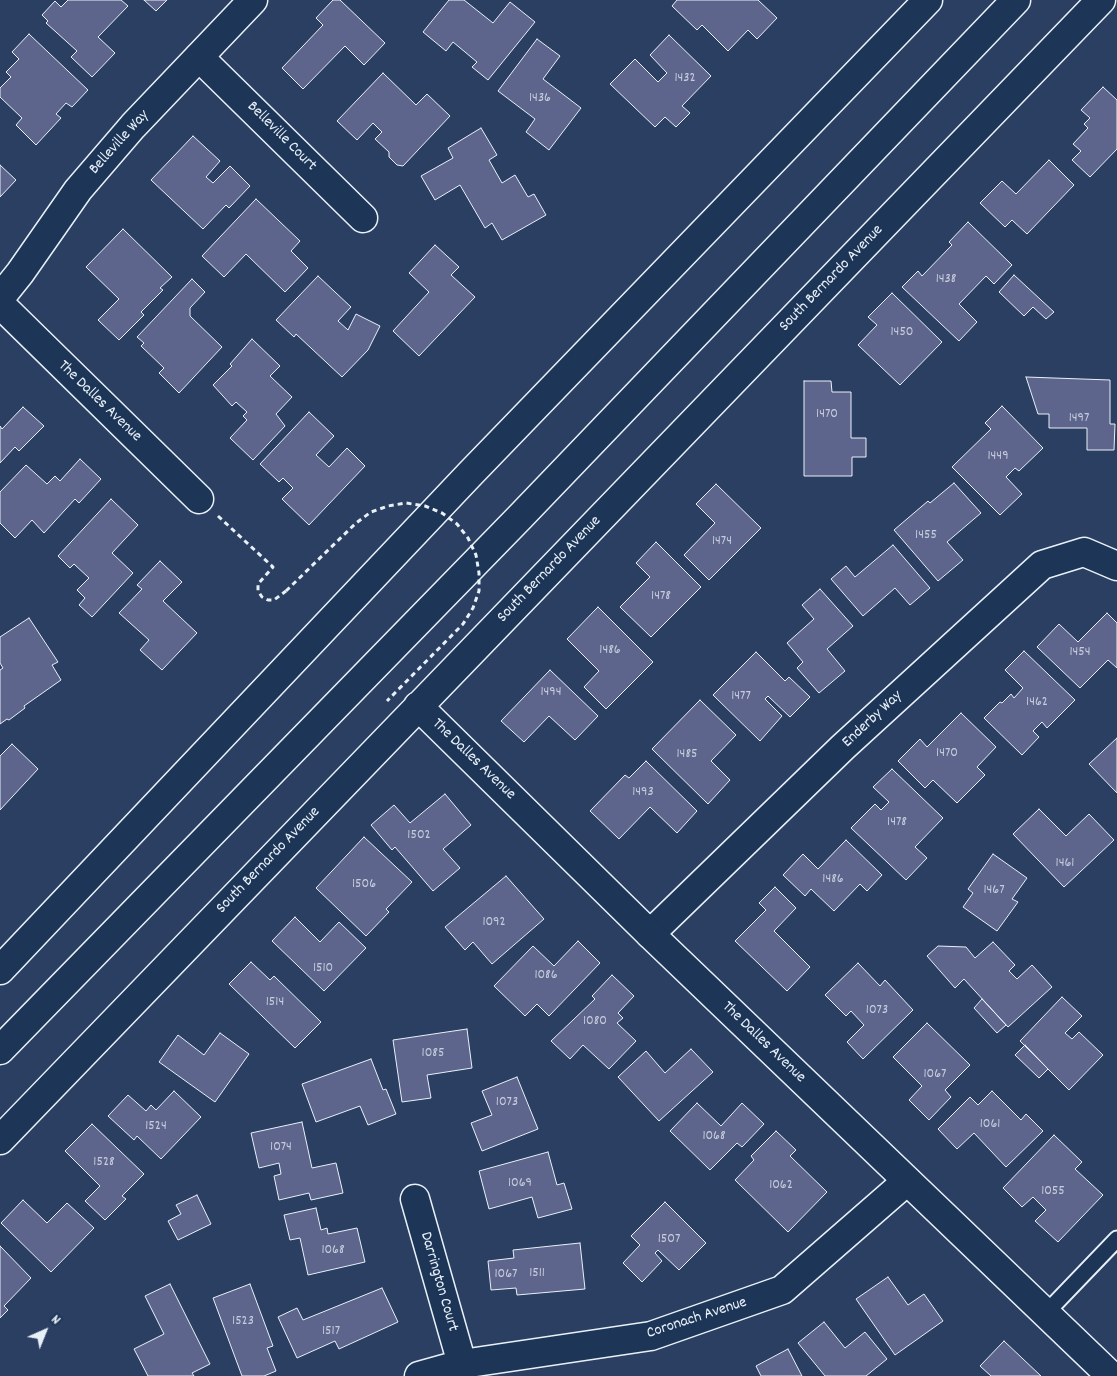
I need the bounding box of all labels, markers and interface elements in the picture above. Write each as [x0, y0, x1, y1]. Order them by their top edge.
house number: 1432 [674, 71, 696, 87]
house number: 1436 [529, 91, 551, 107]
street label: Belleville Court [242, 98, 320, 176]
street label: Belleville Way [86, 107, 154, 179]
street label: South Bernardo Avenue [776, 221, 888, 337]
house number: 1438 [936, 272, 956, 288]
house number: 1450 [891, 325, 913, 341]
street label: The Dalles Avenue [53, 357, 145, 447]
house number: 1470 [816, 407, 838, 423]
house number: 1497 [1069, 411, 1089, 427]
house number: 1449 [987, 449, 1009, 465]
street label: South Bernardo Avenue [494, 512, 606, 628]
house number: 1455 [915, 528, 937, 544]
house number: 1474 [712, 534, 732, 550]
house number: 1478 [651, 589, 671, 605]
house number: 1486 [599, 643, 621, 659]
house number: 1454 [1069, 645, 1091, 661]
house number: 1494 [540, 685, 562, 701]
street label: Enderby Way [839, 687, 907, 753]
house number: 1477 [731, 689, 751, 705]
house number: 1462 [1026, 695, 1048, 711]
street label: The Dalles Avenue [427, 715, 519, 805]
house number: 1470 [936, 746, 958, 762]
house number: 1485 [677, 747, 697, 763]
house number: 1493 [632, 785, 654, 801]
street label: South Bernardo Avenue [213, 803, 325, 919]
house number: 1478 [887, 815, 907, 831]
house number: 1502 [407, 828, 431, 844]
house number: 1461 [1056, 856, 1074, 872]
house number: 1486 [822, 872, 844, 888]
house number: 1506 [352, 877, 376, 893]
house number: 1467 [983, 883, 1005, 899]
house number: 1092 [482, 915, 506, 931]
house number: 1510 [313, 961, 333, 977]
house number: 1086 [534, 968, 558, 984]
house number: 1514 [266, 995, 284, 1011]
street label: The Dalles Avenue [717, 998, 809, 1088]
house number: 1073 [866, 1003, 888, 1019]
house number: 1080 [583, 1014, 607, 1030]
house number: 1085 [422, 1046, 444, 1062]
house number: 1067 [924, 1067, 946, 1083]
house number: 1073 [496, 1095, 518, 1111]
house number: 1061 [980, 1117, 1000, 1133]
house number: 1524 [145, 1119, 167, 1135]
house number: 1068 [702, 1129, 726, 1145]
house number: 1074 [270, 1140, 292, 1156]
house number: 1528 [93, 1155, 115, 1171]
house number: 1069 [508, 1176, 532, 1192]
house number: 1062 [769, 1178, 793, 1194]
house number: 1055 [1041, 1184, 1065, 1200]
street label: Darrington Court [415, 1230, 461, 1334]
house number: 1507 [658, 1232, 680, 1248]
house number: 1068 [321, 1243, 345, 1259]
house number: 1511 [529, 1266, 545, 1282]
house number: 1067 [495, 1267, 517, 1283]
street label: Coronach Avenue [644, 1294, 750, 1344]
north arrow [20, 1306, 70, 1356]
text: N [46, 1311, 65, 1330]
house number: 1523 [232, 1314, 254, 1330]
house number: 1517 [322, 1324, 340, 1340]

